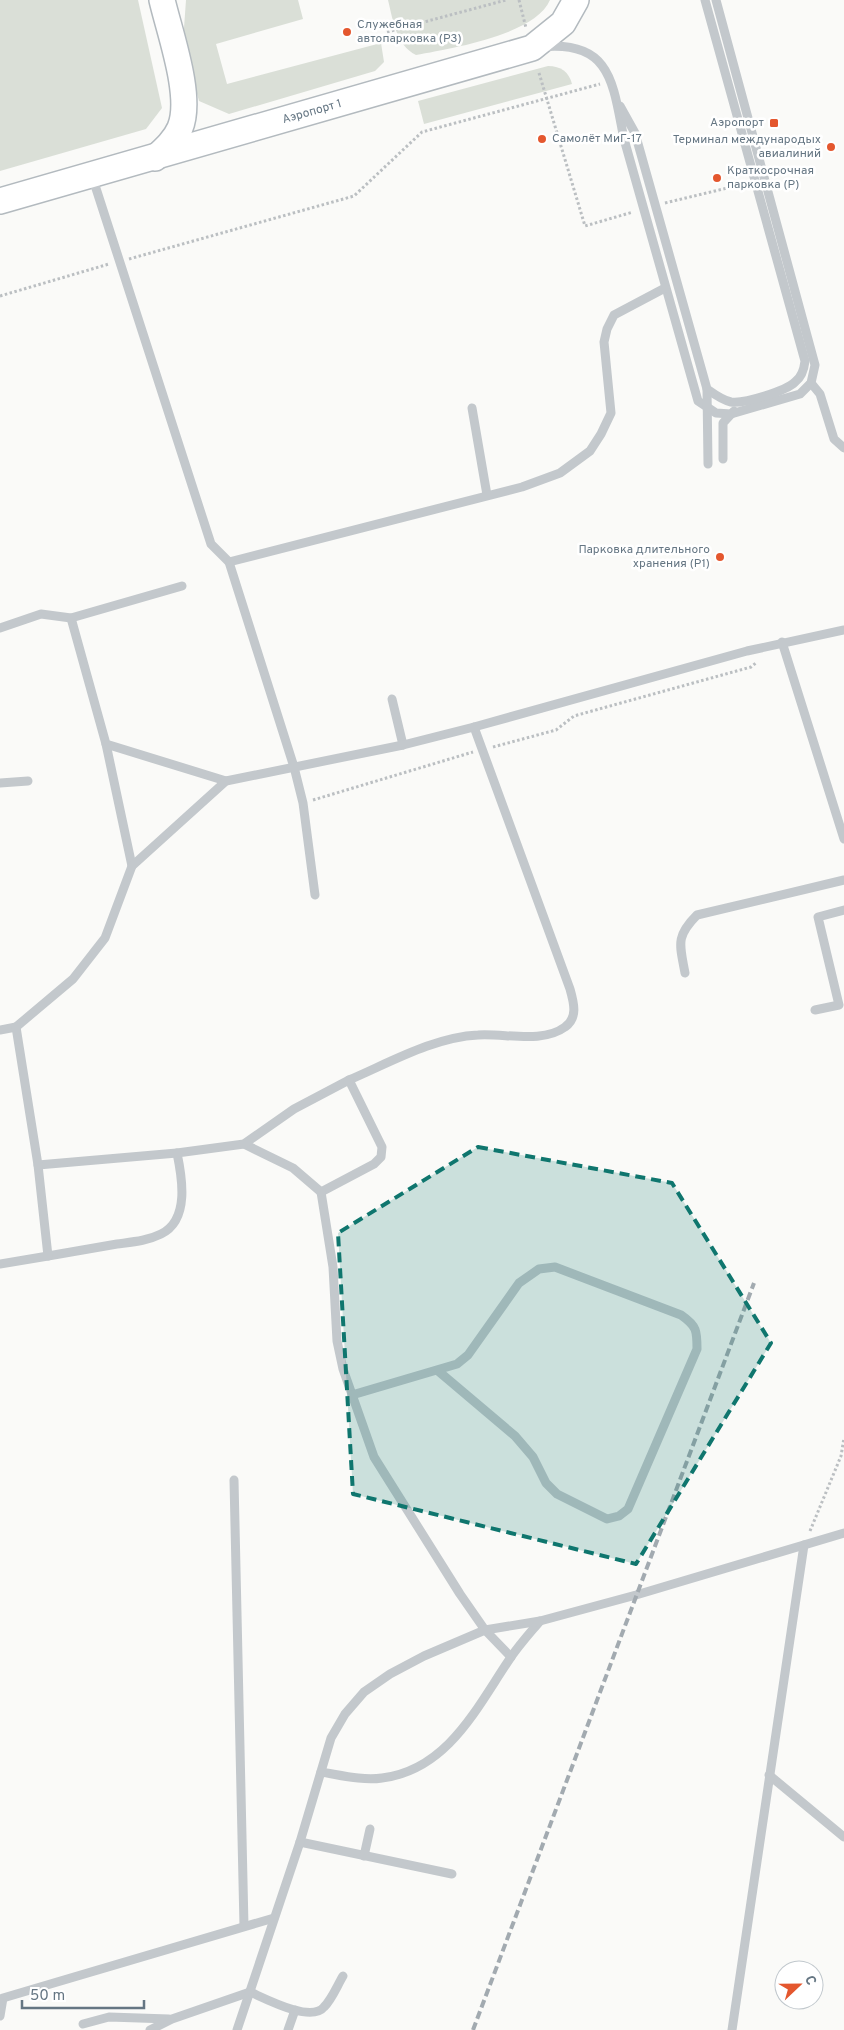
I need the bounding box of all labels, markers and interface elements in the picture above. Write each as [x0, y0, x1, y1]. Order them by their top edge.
place label: Служебная автопарковка (P3) [357, 17, 462, 47]
marker: Служебная автопарковка (P3) [341, 26, 353, 38]
street label: Аэропорт 1 [280, 96, 344, 128]
place label: Аэропорт [710, 115, 765, 131]
marker: Аэропорт [768, 117, 780, 129]
place label: Самолёт МиГ-17 [552, 131, 642, 147]
place label: Терминал международых авиалиний [673, 132, 821, 162]
marker: Самолёт МиГ-17 [536, 133, 548, 145]
marker: Терминал международых авиалиний [825, 141, 837, 153]
place label: Краткосрочная парковка (P) [727, 163, 814, 193]
marker: Краткосрочная парковка (P) [711, 172, 723, 184]
place label: Парковка длительного хранения (P1) [579, 542, 710, 572]
marker: Парковка длительного хранения (P1) [714, 551, 726, 563]
north arrow [774, 1960, 824, 2010]
text: С [800, 1973, 819, 1988]
scale bar [22, 1978, 145, 2010]
text: 50 m [30, 1987, 65, 2006]

